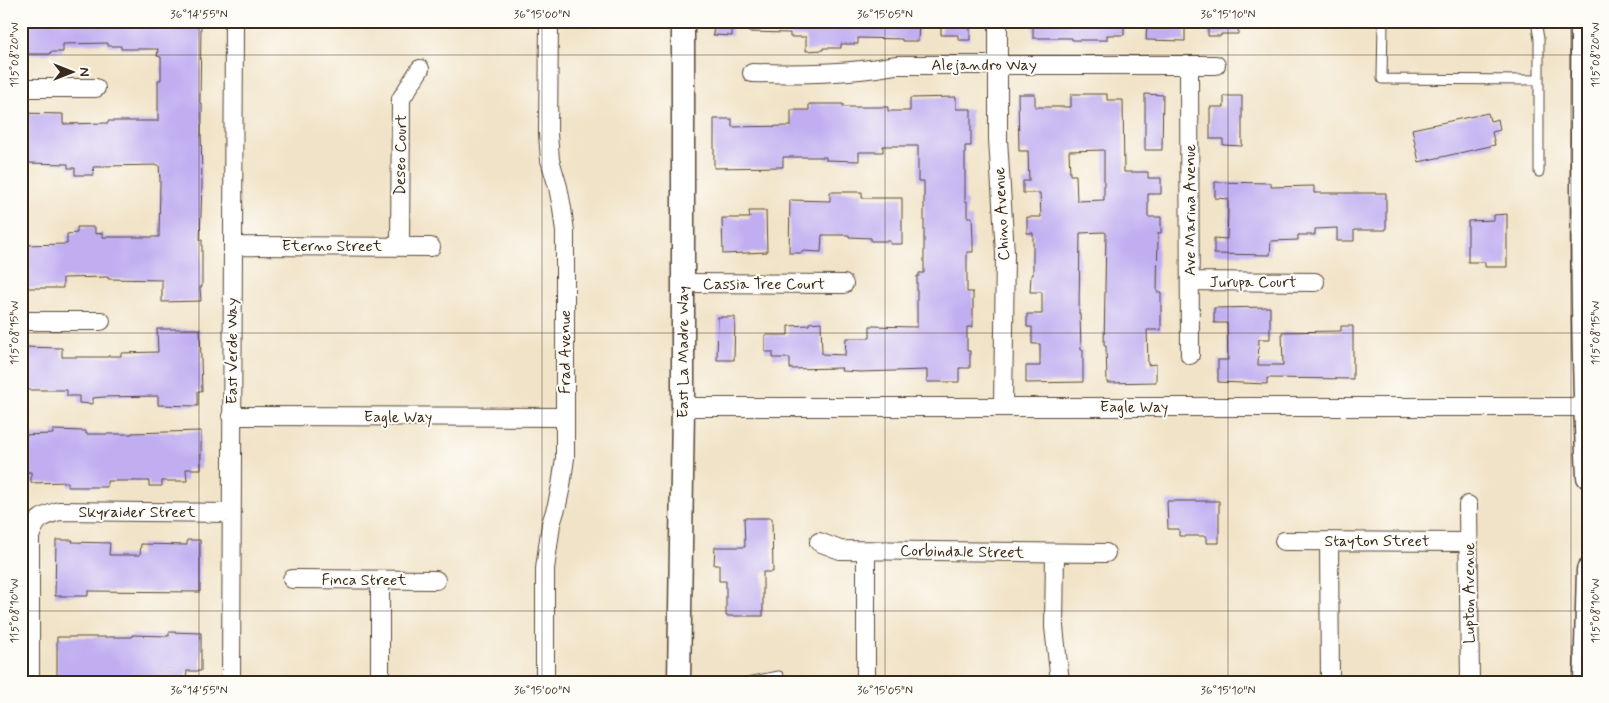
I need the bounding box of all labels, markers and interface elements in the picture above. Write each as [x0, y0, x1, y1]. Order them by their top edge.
text: 36°14'55"N [170, 7, 228, 23]
text: 36°15'00"N [514, 7, 570, 23]
text: 36°15'05"N [857, 7, 913, 23]
text: 36°15'10"N [1200, 7, 1256, 23]
text: 115°08'20"W [7, 22, 23, 88]
text: 115°08'20"W [1588, 22, 1604, 88]
north arrow [48, 48, 98, 98]
street label: Alejandro Way [931, 55, 1037, 76]
text: N [75, 67, 93, 77]
street label: Deseo Court [390, 114, 412, 196]
street label: Ave Marina Avenue [1180, 144, 1201, 276]
street label: Chino Avenue [989, 166, 1015, 261]
street label: Eterno Street [282, 236, 383, 257]
street label: Jurupa Court [1210, 272, 1297, 293]
street label: Cassia Tree Court [703, 274, 826, 295]
street label: East La Madre Way [673, 286, 694, 418]
street label: East Verde Way [222, 298, 243, 405]
text: 115°08'15"W [7, 301, 23, 365]
text: 115°08'15"W [1588, 301, 1604, 365]
street label: Frad Avenue [555, 310, 576, 394]
street label: Eagle Way [1100, 397, 1168, 418]
street label: Eagle Way [364, 407, 432, 428]
street label: Skyraider Street [78, 502, 196, 523]
street label: Stayton Street [1324, 531, 1430, 552]
street label: Corbindale Street [900, 540, 1025, 564]
street label: Lupton Avenue [1459, 542, 1480, 644]
street label: Finca Street [321, 570, 407, 591]
text: 115°08'10"W [7, 579, 23, 643]
text: 115°08'10"W [1588, 579, 1604, 643]
text: 36°14'55"N [170, 683, 228, 699]
text: 36°15'00"N [514, 683, 570, 699]
text: 36°15'05"N [857, 683, 913, 699]
text: 36°15'10"N [1200, 683, 1256, 699]

